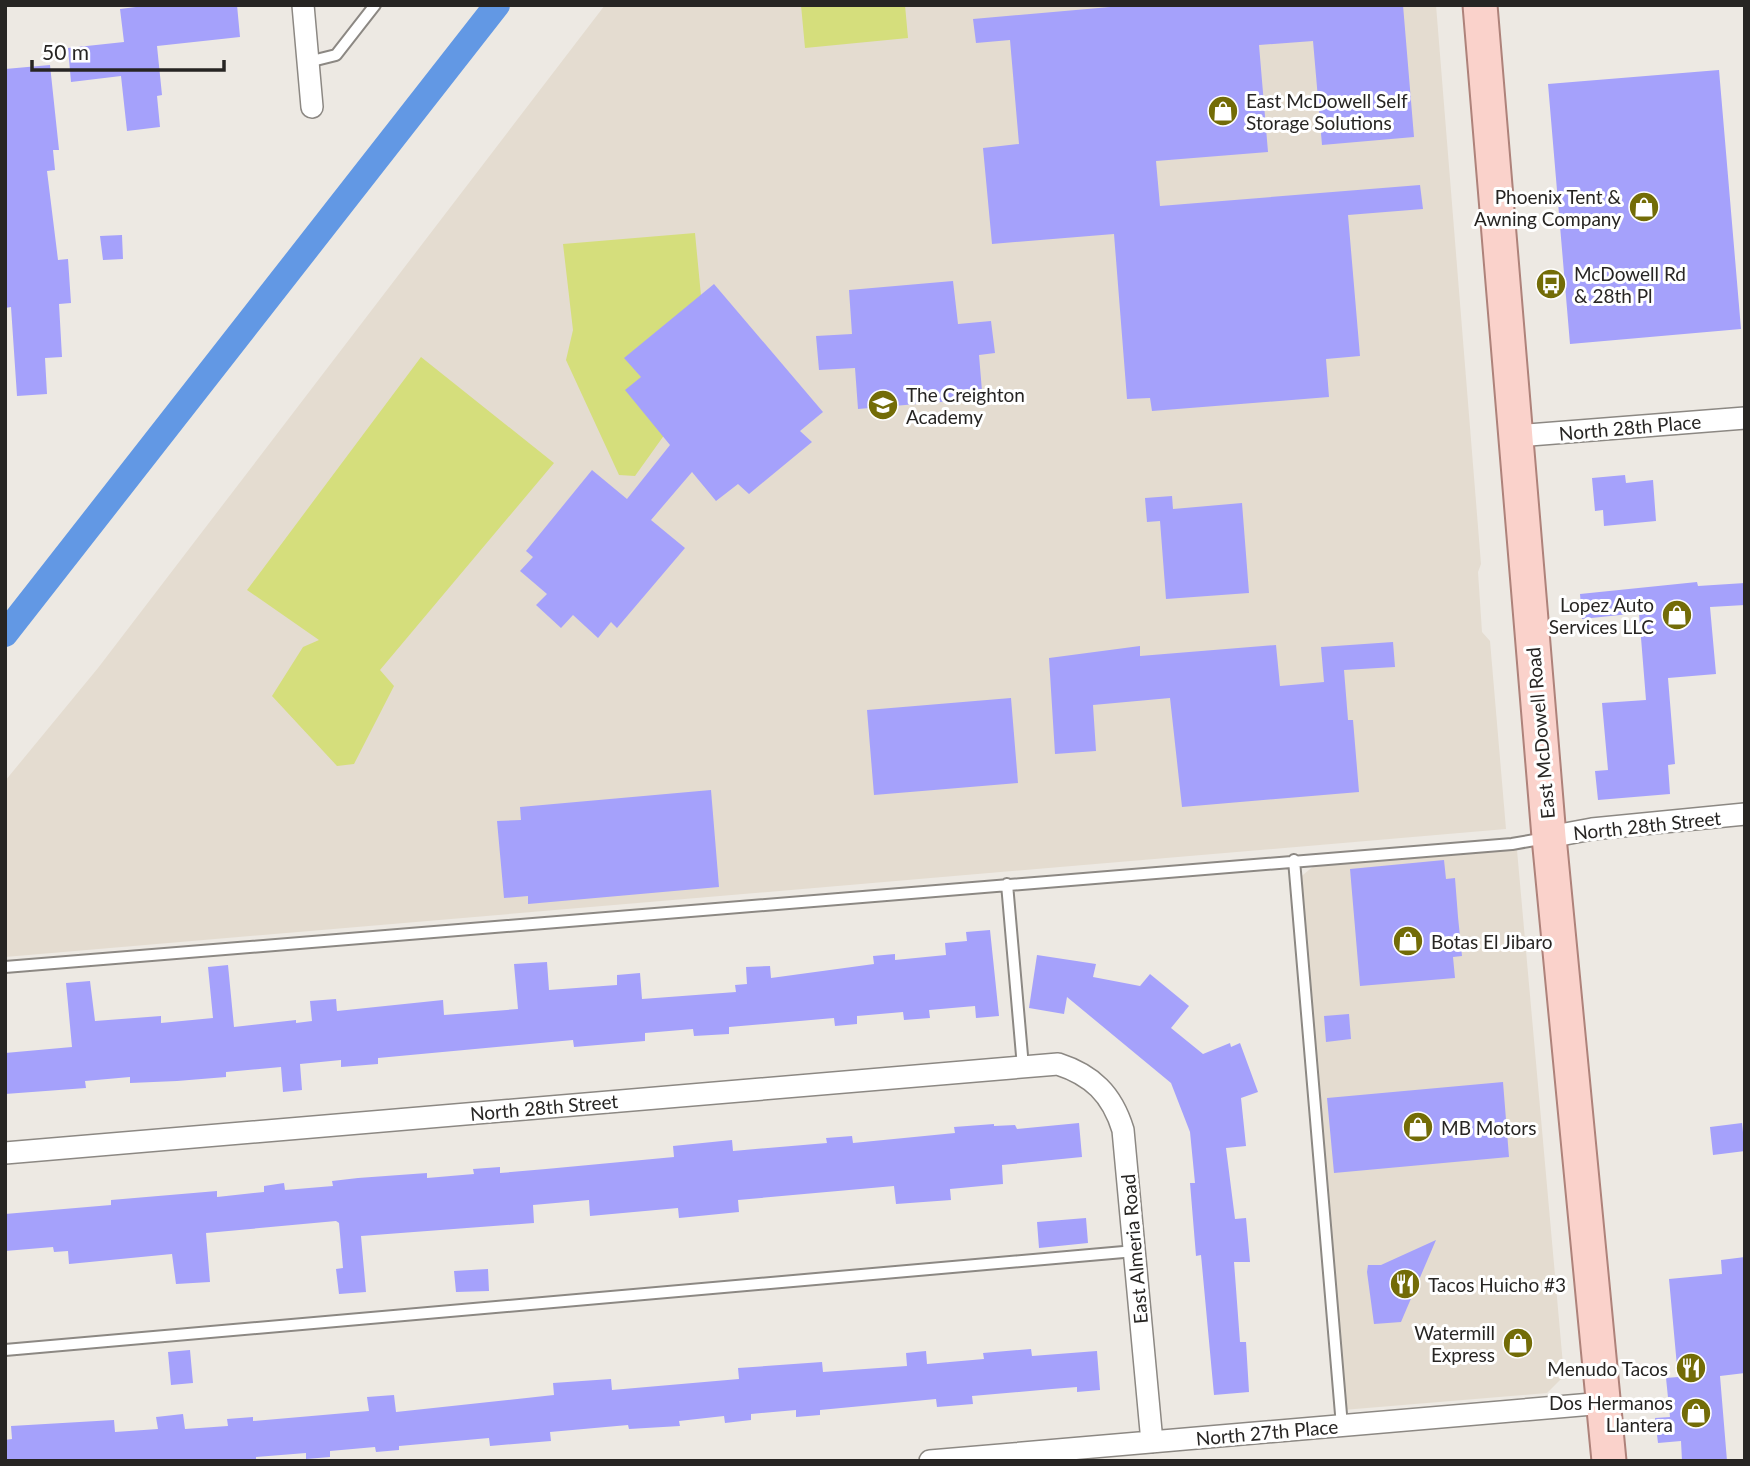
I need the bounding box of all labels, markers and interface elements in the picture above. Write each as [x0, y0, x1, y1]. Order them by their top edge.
scale bar [32, 28, 224, 72]
text: 50 m [42, 39, 89, 64]
place label: East McDowell Self Storage Solutions [1246, 89, 1408, 134]
shop icon: East McDowell Self Storage Solutions [1206, 94, 1240, 128]
place label: Phoenix Tent & Awning Company [1474, 185, 1621, 230]
shop icon: Phoenix Tent & Awning Company [1627, 190, 1661, 224]
place label: McDowell Rd & 28th Pl [1574, 262, 1686, 307]
bus stop icon: McDowell Rd & 28th Pl [1534, 267, 1568, 301]
place label: The Creighton Academy [906, 383, 1025, 428]
school or university icon: The Creighton Academy [866, 388, 900, 422]
street label: North 28th Place [1558, 409, 1702, 445]
place label: Lopez Auto Services LLC [1549, 593, 1654, 638]
shop icon: Lopez Auto Services LLC [1660, 598, 1694, 632]
street label: East McDowell Road [1521, 646, 1559, 820]
street label: North 28th Street [1572, 806, 1722, 844]
shop icon: Botas El Jibaro [1391, 924, 1425, 958]
place label: Botas El Jibaro [1431, 930, 1553, 953]
street label: North 28th Street [469, 1089, 619, 1125]
shop icon: MB Motors [1401, 1110, 1435, 1144]
place label: MB Motors [1441, 1116, 1536, 1139]
street label: East Almeria Road [1116, 1173, 1152, 1325]
restaurant icon: Tacos Huicho #3 [1388, 1267, 1422, 1301]
place label: Tacos Huicho #3 [1428, 1273, 1566, 1296]
place label: Watermill Express [1414, 1321, 1495, 1366]
shop icon: Watermill Express [1501, 1326, 1535, 1360]
restaurant icon: Menudo Tacos [1674, 1351, 1708, 1385]
place label: Menudo Tacos [1547, 1357, 1668, 1380]
place label: Dos Hermanos Llantera [1549, 1391, 1673, 1436]
shop icon: Dos Hermanos Llantera [1679, 1396, 1713, 1430]
street label: North 27th Place [1195, 1414, 1339, 1450]

